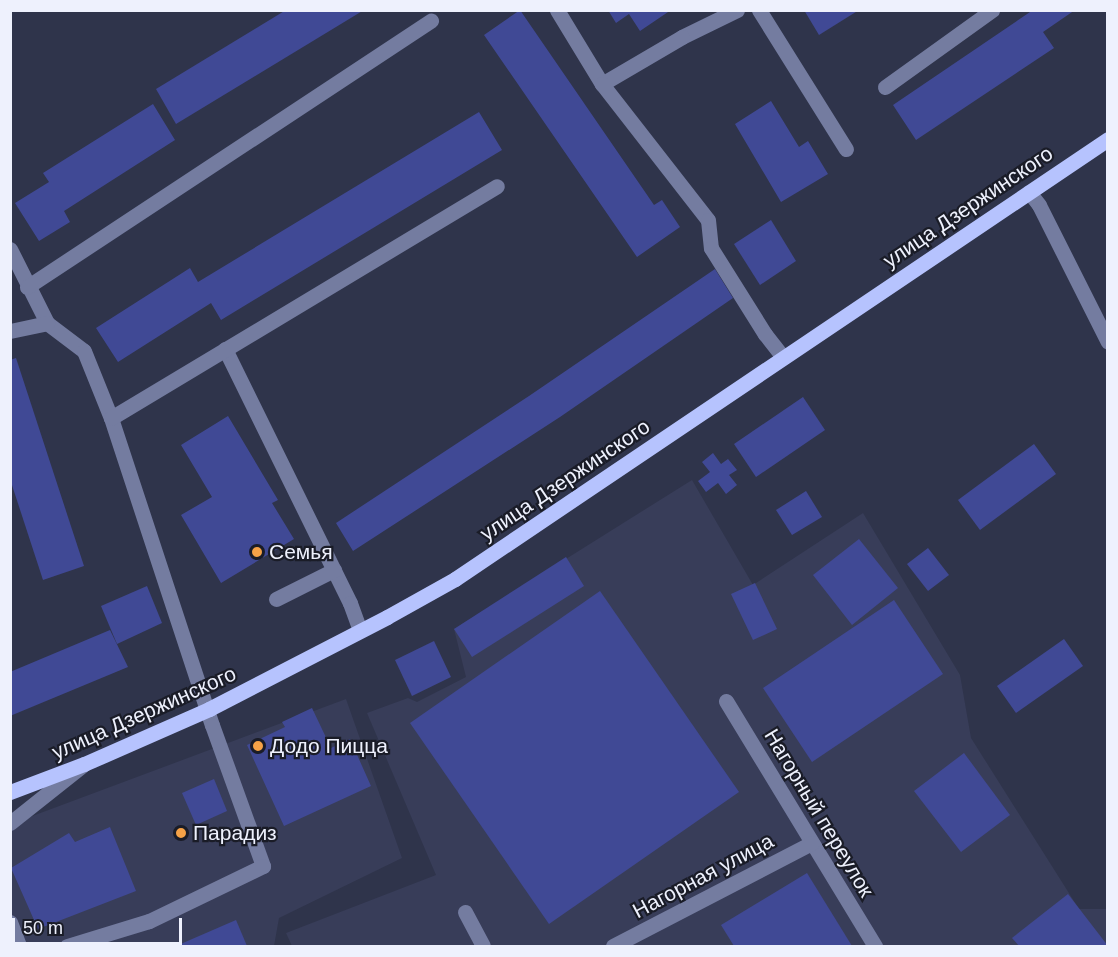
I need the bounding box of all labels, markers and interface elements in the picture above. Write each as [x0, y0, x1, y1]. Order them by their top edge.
street label: улица Дзержинского [878, 141, 1058, 273]
street label: улица Дзержинского [475, 414, 655, 546]
place label: Семья [269, 539, 333, 565]
marker: Семья [250, 545, 264, 559]
street label: улица Дзержинского [48, 661, 240, 765]
street label: Нагорный переулок [759, 725, 879, 901]
place label: Додо Пицца [270, 733, 388, 759]
marker: Додо Пицца [251, 739, 265, 753]
place label: Парадиз [193, 820, 277, 846]
marker: Парадиз [174, 826, 188, 840]
street label: Нагорная улица [628, 828, 778, 924]
scale bar [15, 906, 184, 944]
text: 50 m [23, 918, 63, 938]

